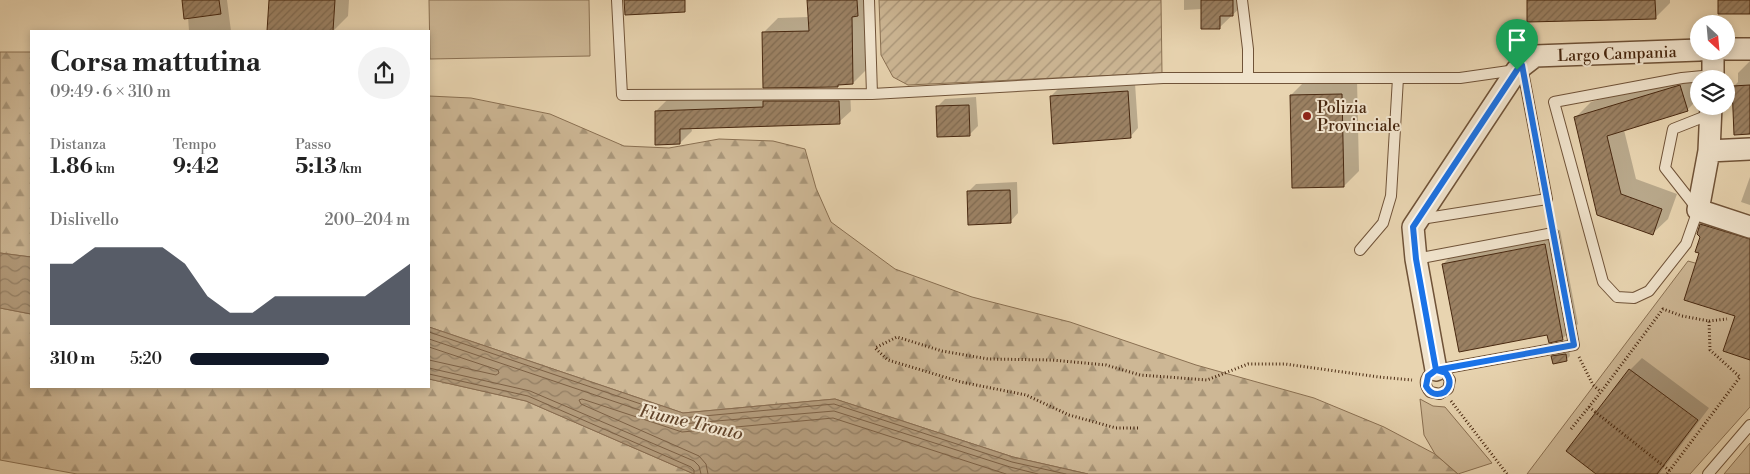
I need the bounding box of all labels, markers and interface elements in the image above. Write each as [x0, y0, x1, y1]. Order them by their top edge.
north arrow [1690, 15, 1735, 60]
map controls [1690, 15, 1735, 115]
pin [1496, 19, 1538, 70]
icon: arrive [1503, 26, 1531, 54]
street label: Largo Campania [1557, 42, 1678, 66]
text: Corsa mattutina [50, 45, 261, 80]
button: share [358, 47, 410, 99]
button: layers [1690, 70, 1735, 115]
text: 09:49 · 6 × 310 m [50, 82, 171, 102]
place label: Polizia Provinciale [1317, 98, 1400, 136]
marker: Polizia Provinciale [1301, 110, 1313, 122]
text: Distanza [50, 136, 106, 154]
text: Tempo [173, 136, 216, 154]
text: Passo [295, 136, 331, 154]
text: 1.86 [50, 154, 93, 180]
text: 9:42 [173, 154, 219, 180]
text: 5:13 [295, 154, 337, 180]
text: km [93, 160, 115, 178]
text: /km [337, 160, 362, 178]
text: Dislivello [50, 210, 119, 230]
text: 200–204 m [324, 210, 410, 230]
text: 310 m [50, 349, 95, 369]
text: 5:20 [130, 349, 162, 369]
water label: Fiume Tronto [637, 399, 745, 446]

